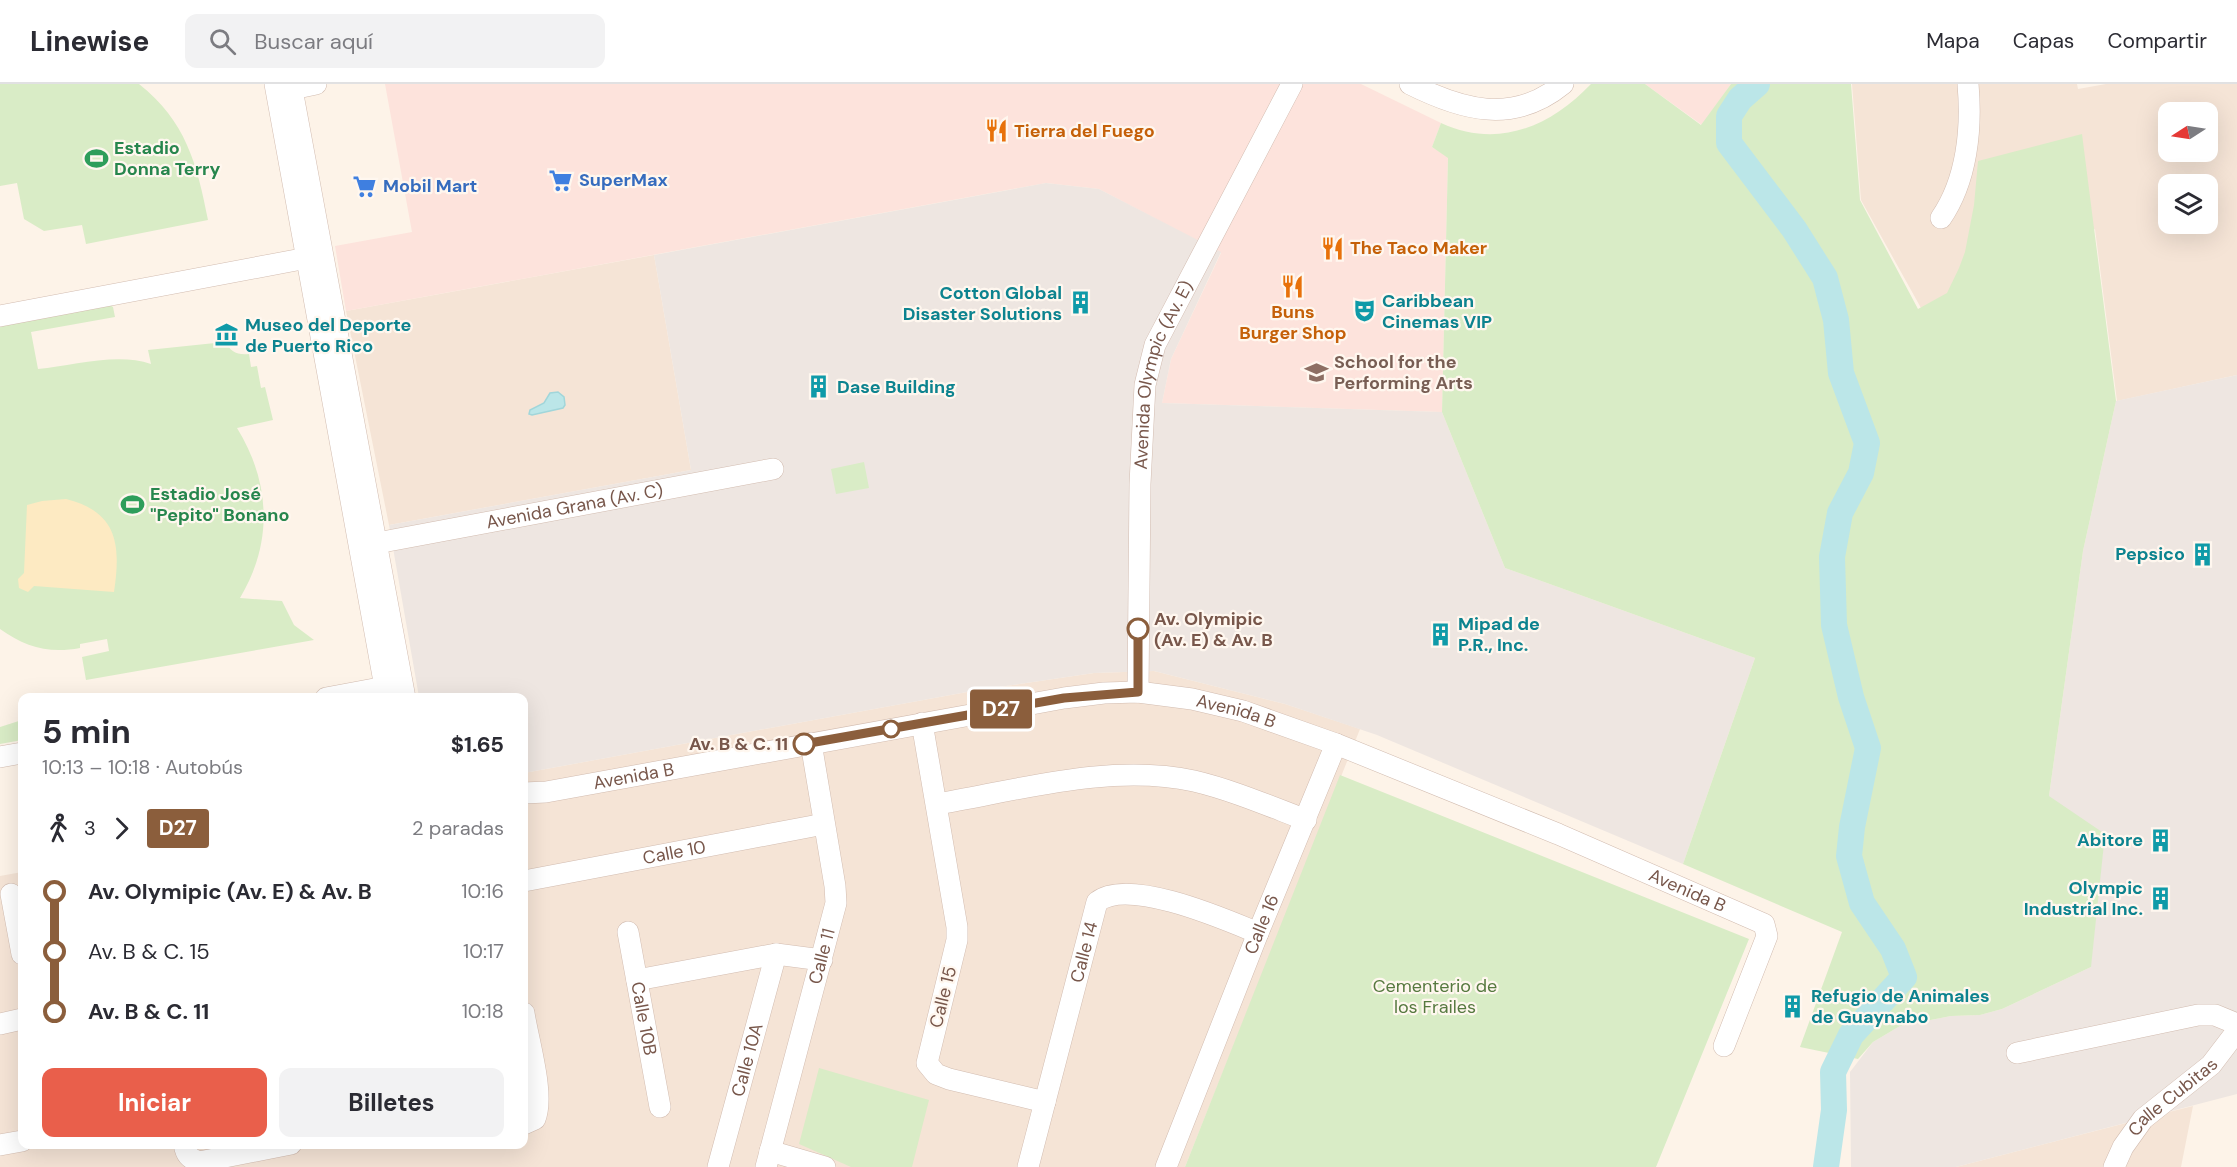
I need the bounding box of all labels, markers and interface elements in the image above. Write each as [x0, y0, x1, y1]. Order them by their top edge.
search box [185, 14, 605, 68]
text: Linewise [30, 23, 149, 60]
icon: search [206, 25, 239, 58]
text: Buscar aquí [254, 27, 373, 56]
text: Mapa [1926, 27, 1980, 55]
text: Capas [2013, 27, 2074, 55]
text: Compartir [2107, 27, 2207, 55]
north arrow [2158, 102, 2218, 162]
map controls [2158, 102, 2218, 234]
restaurant icon: Tierra del Fuego [983, 118, 1009, 144]
place label: Tierra del Fuego [1014, 119, 1155, 143]
place label: Estadio Donna Terry [114, 136, 220, 181]
sports icon: Estadio Donna Terry [83, 145, 109, 171]
supermarket icon: SuperMax [548, 167, 574, 193]
place label: SuperMax [579, 168, 668, 192]
supermarket icon: Mobil Mart [352, 173, 378, 199]
place label: Mobil Mart [383, 174, 477, 198]
button: layers [2158, 174, 2218, 234]
restaurant icon: The Taco Maker [1319, 235, 1345, 261]
place label: The Taco Maker [1350, 236, 1487, 260]
restaurant icon: Buns Burger Shop [1280, 273, 1306, 299]
street label: Avenida Olympic (Av. E) [1129, 277, 1199, 470]
place label: Cotton Global Disaster Solutions [903, 281, 1062, 326]
place label: Caribbean Cinemas VIP [1382, 289, 1492, 334]
building icon: Cotton Global Disaster Solutions [1067, 290, 1093, 316]
theatre icon: Caribbean Cinemas VIP [1351, 298, 1377, 324]
place label: Buns Burger Shop [1239, 300, 1347, 345]
place label: Museo del Deporte de Puerto Rico [245, 313, 412, 358]
museum icon: Museo del Deporte de Puerto Rico [214, 322, 240, 348]
place label: School for the Performing Arts [1334, 350, 1473, 395]
school or university icon: School for the Performing Arts [1303, 359, 1329, 385]
building icon: Dase Building [806, 374, 832, 400]
place label: Dase Building [837, 375, 956, 399]
street label: Avenida Grana (Av. C) [484, 478, 665, 534]
place label: Estadio José "Pepito" Bonano [150, 482, 289, 527]
sports icon: Estadio José "Pepito" Bonano [119, 491, 145, 517]
building icon: Pepsico [2190, 541, 2216, 567]
place label: Pepsico [2115, 542, 2185, 566]
place label: Av. Olymipic (Av. E) & Av. B [1154, 607, 1273, 652]
place label: Mipad de P.R., Inc. [1458, 612, 1540, 657]
marker: Av. Olymipic (Av. E) & Av. B [1127, 618, 1149, 640]
building icon: Mipad de P.R., Inc. [1427, 621, 1453, 647]
street label: Avenida B [1194, 688, 1279, 734]
line badge: D27 [966, 690, 1036, 728]
text: D27 [982, 695, 1020, 723]
text: 5 min [42, 710, 131, 753]
unlabelled marker [882, 720, 900, 738]
text: $1.65 [451, 730, 504, 759]
place label: Av. B & C. 11 [689, 732, 788, 756]
marker: Av. B & C. 11 [793, 733, 815, 755]
text: 10:13 – 10:18 · Autobús [42, 754, 243, 780]
street label: Avenida B [591, 757, 676, 795]
icon: walk [42, 812, 75, 845]
icon: forward [105, 812, 138, 845]
text: D27 [159, 814, 197, 842]
text: 3 [84, 815, 96, 841]
text: 2 paradas [412, 815, 504, 841]
building icon: Abitore [2148, 827, 2174, 853]
place label: Abitore [2077, 828, 2143, 852]
street label: Calle 10 [641, 835, 708, 870]
street label: Avenida B [1645, 863, 1730, 918]
place label: Olympic Industrial Inc. [2024, 876, 2143, 921]
text: Av. Olymipic (Av. E) & Av. B [88, 877, 372, 906]
text: 10:16 [461, 878, 504, 904]
building icon: Olympic Industrial Inc. [2148, 885, 2174, 911]
street label: Calle 16 [1239, 891, 1285, 958]
street label: Calle 14 [1064, 919, 1103, 985]
street label: Calle 11 [803, 926, 841, 987]
text: Av. B & C. 15 [88, 937, 210, 966]
text: 10:17 [463, 938, 504, 964]
street label: Calle 15 [924, 964, 962, 1030]
park label: Cementerio de los Frailes [1373, 974, 1497, 1019]
street label: Calle 10B [625, 980, 662, 1058]
place label: Refugio de Animales de Guaynabo [1811, 984, 1990, 1029]
building icon: Refugio de Animales de Guaynabo [1780, 993, 1806, 1019]
text: Av. B & C. 11 [88, 997, 209, 1026]
text: 10:18 [462, 998, 504, 1024]
street label: Calle 10A [726, 1021, 769, 1099]
street label: Calle Cubitas [2122, 1054, 2224, 1141]
button: Iniciar [42, 1068, 267, 1137]
button: Billetes [279, 1068, 504, 1137]

